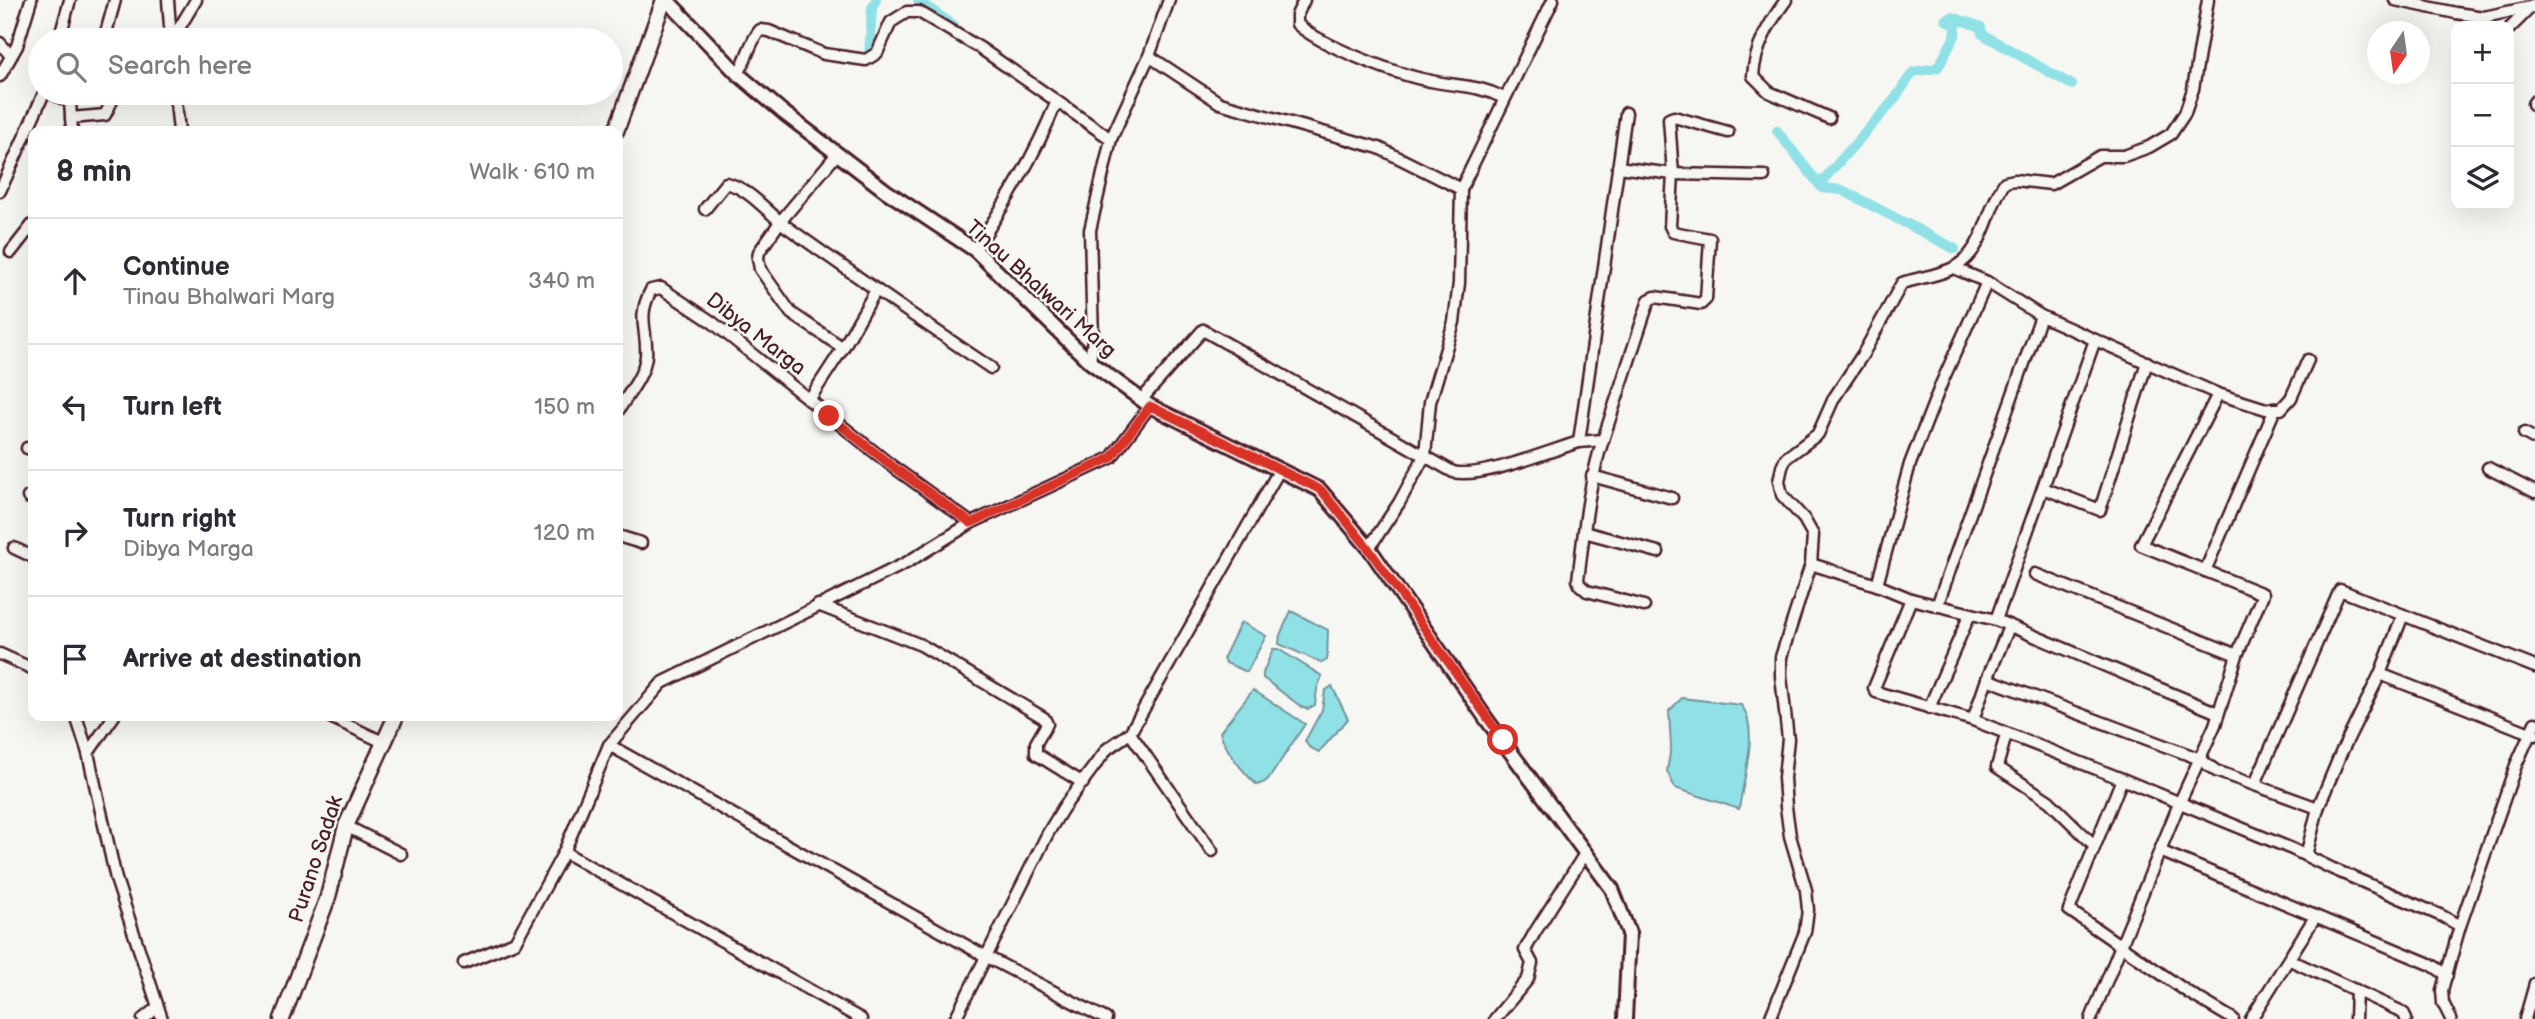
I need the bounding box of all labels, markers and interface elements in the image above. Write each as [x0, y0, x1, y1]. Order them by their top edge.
north arrow [2367, 21, 2430, 84]
map controls [2451, 21, 2514, 210]
button: + [2451, 21, 2514, 84]
search box [28, 28, 623, 105]
icon: search [52, 48, 90, 86]
text: Search here [108, 51, 252, 82]
button: − [2451, 84, 2514, 147]
button: layers [2451, 147, 2514, 210]
text: 8 min [56, 154, 132, 190]
text: Walk · 610 m [469, 158, 595, 186]
street label: Tinau Bhalwari Marg [961, 215, 1121, 363]
text: Continue [123, 252, 230, 283]
icon: ahead [56, 262, 94, 300]
text: 340 m [528, 267, 595, 295]
text: Tinau Bhalwari Marg [123, 283, 335, 311]
street label: Dibya Marga [701, 287, 811, 381]
icon: left [56, 388, 94, 426]
text: Turn left [123, 392, 222, 423]
text: 150 m [534, 393, 595, 421]
route end [813, 400, 844, 431]
text: Turn right [123, 504, 236, 535]
icon: right [56, 514, 94, 552]
text: 120 m [534, 519, 595, 547]
text: Dibya Marga [123, 535, 254, 563]
icon: arrive [56, 640, 94, 678]
text: Arrive at destination [123, 644, 362, 675]
route start [1487, 724, 1518, 755]
street label: Purano Sadak [284, 792, 348, 926]

